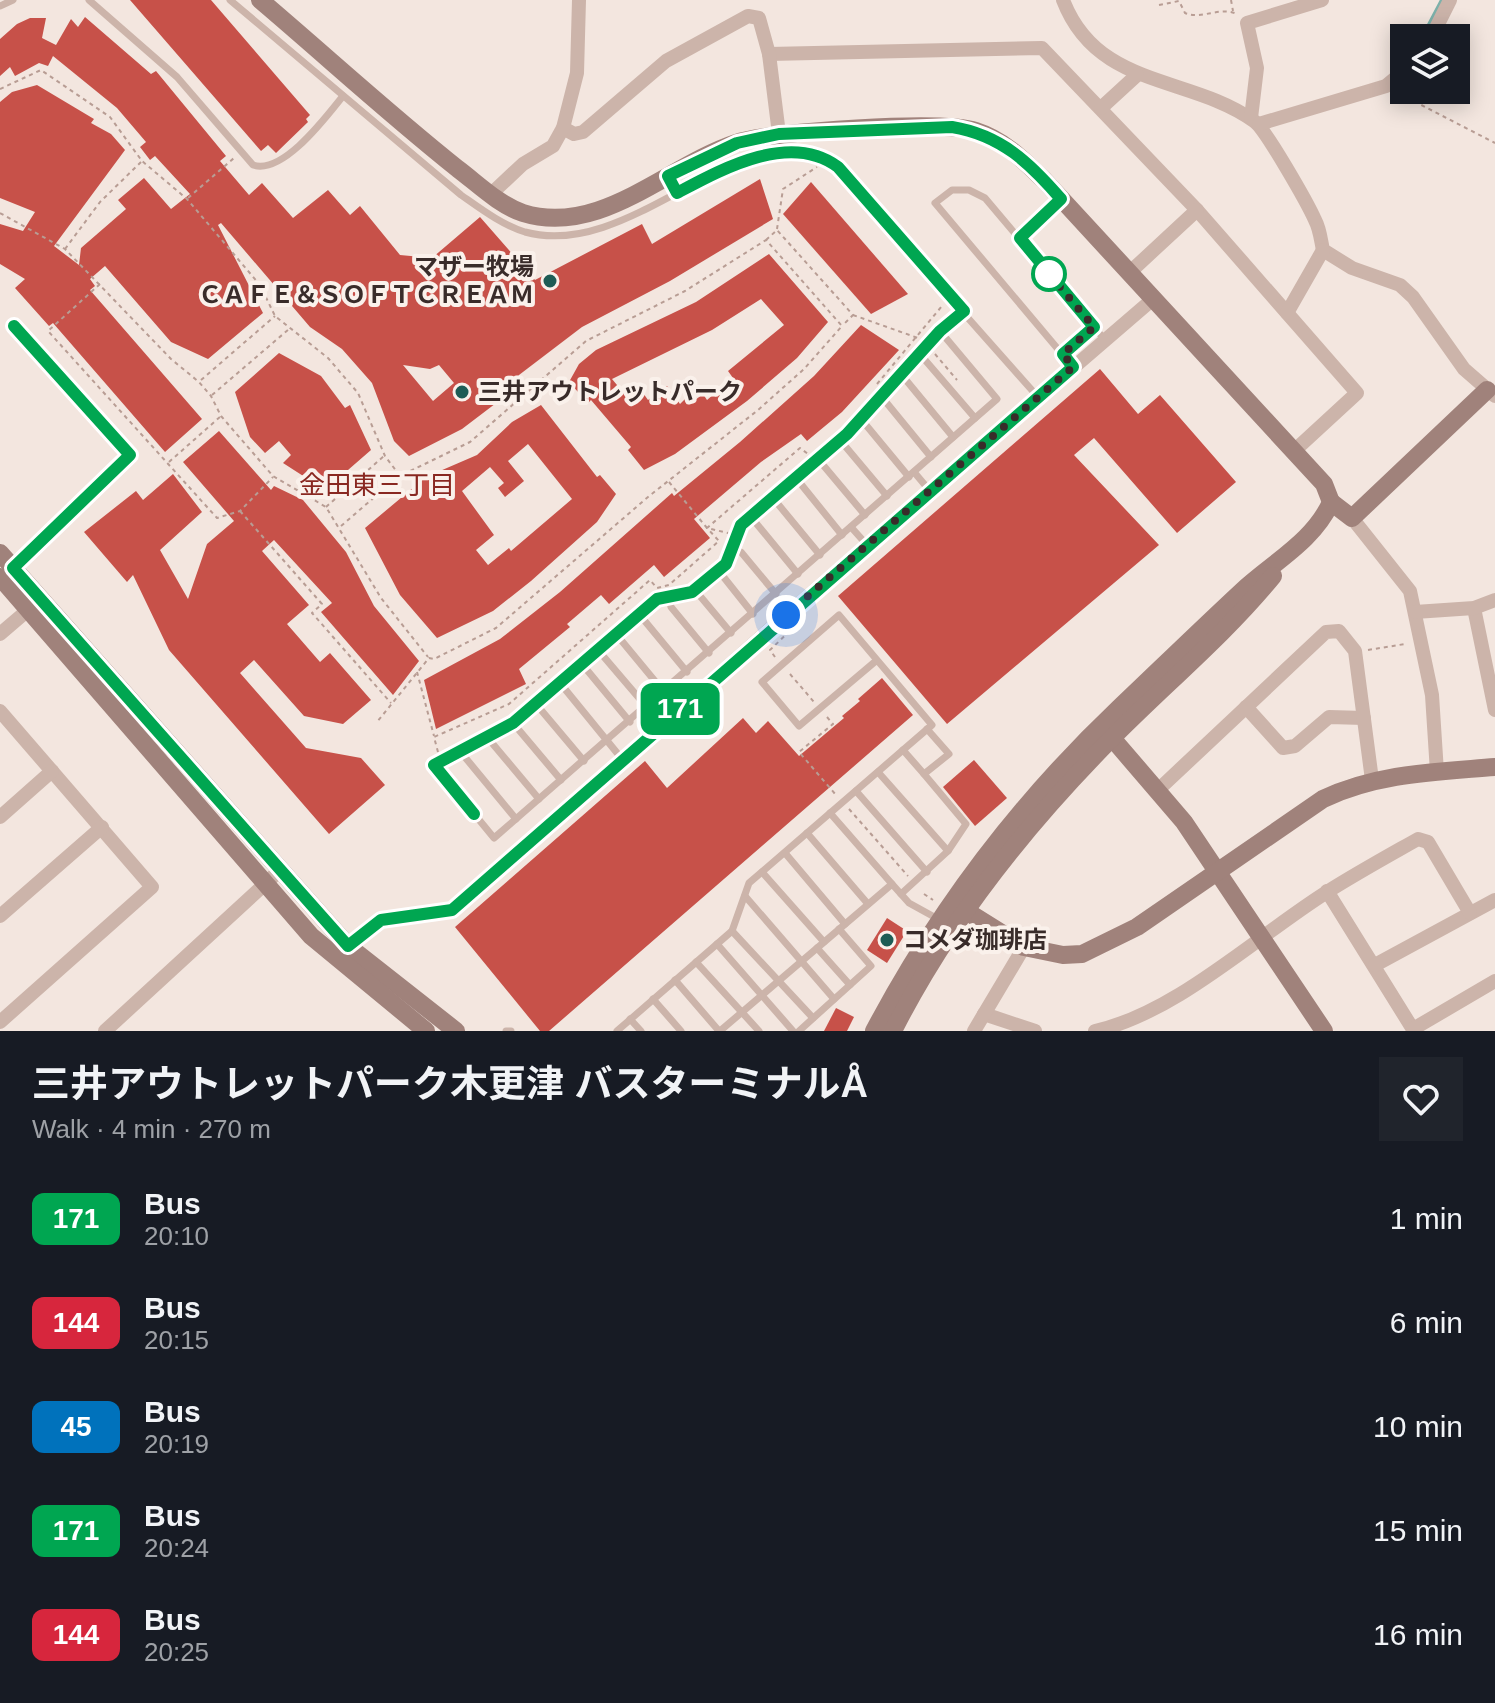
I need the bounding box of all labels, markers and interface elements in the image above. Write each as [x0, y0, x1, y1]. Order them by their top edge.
map controls [1390, 24, 1470, 104]
button: layers [1390, 24, 1470, 104]
place label: マザー牧場 ＣＡＦＥ＆ＳＯＦＴＣＲＥＡＭ [198, 253, 534, 308]
unlabelled marker [1032, 257, 1066, 291]
marker: マザー牧場 ＣＡＦＥ＆ＳＯＦＴＣＲＥＡＭ [541, 272, 559, 290]
place label: 三井アウトレットパーク [478, 378, 742, 405]
marker: 三井アウトレットパーク [453, 383, 471, 401]
district label: 金田東三丁目 [299, 470, 455, 500]
your location [766, 595, 806, 635]
line badge: 171 [634, 683, 726, 735]
text: 171 [657, 693, 703, 724]
place label: コメダ珈琲店 [903, 926, 1047, 953]
marker: コメダ珈琲店 [878, 931, 896, 949]
button: heart [1379, 1057, 1463, 1141]
text: 三井アウトレットパーク木更津 バスターミナルÅ [32, 1063, 868, 1105]
text: Walk · 4 min · 270 m [32, 1114, 271, 1144]
text: Bus [144, 1187, 201, 1220]
text: 1 min [1390, 1202, 1463, 1235]
text: 171 [53, 1203, 99, 1234]
text: 20:10 [144, 1221, 209, 1251]
text: Bus [144, 1291, 201, 1324]
text: 6 min [1390, 1306, 1463, 1339]
text: 144 [53, 1307, 99, 1338]
text: 20:15 [144, 1325, 209, 1355]
text: Bus [144, 1395, 201, 1428]
text: 10 min [1373, 1410, 1463, 1443]
text: 45 [60, 1411, 92, 1442]
text: 20:19 [144, 1429, 209, 1459]
text: Bus [144, 1499, 201, 1532]
text: 15 min [1373, 1514, 1463, 1547]
text: 171 [53, 1515, 99, 1546]
text: 20:24 [144, 1533, 209, 1563]
text: Bus [144, 1603, 201, 1636]
text: 16 min [1373, 1618, 1463, 1651]
text: 144 [53, 1619, 99, 1650]
text: 20:25 [144, 1637, 209, 1667]

